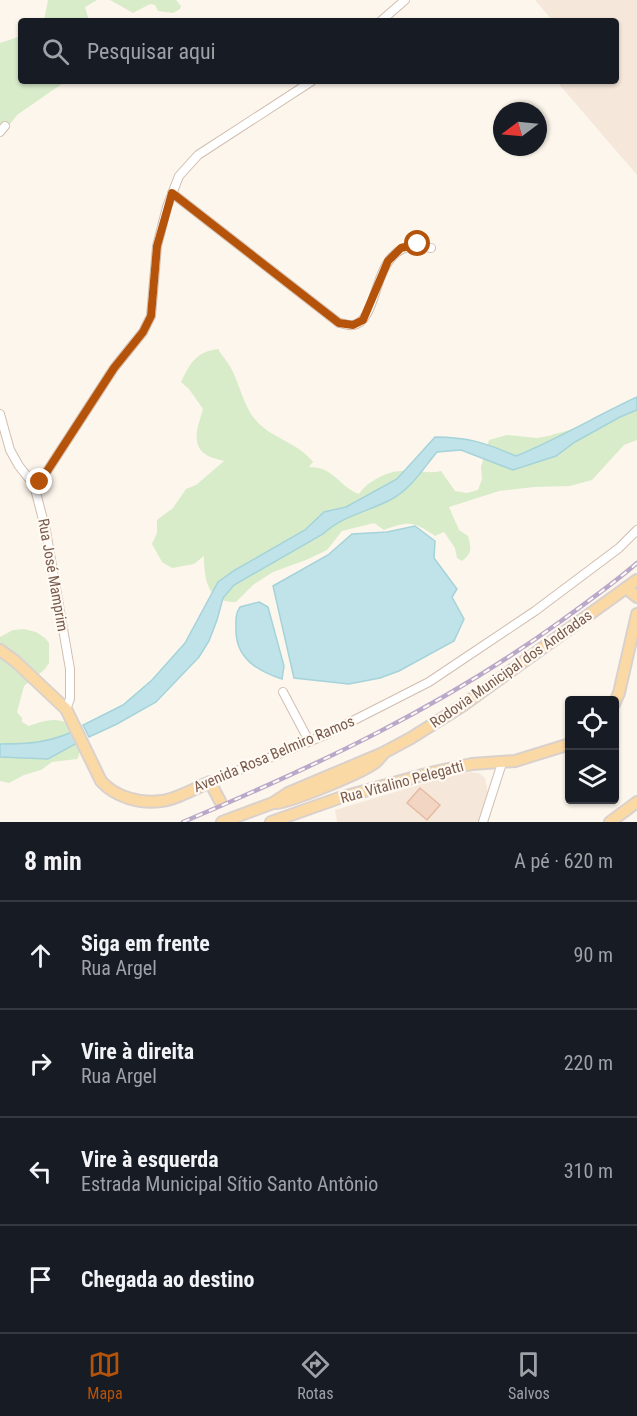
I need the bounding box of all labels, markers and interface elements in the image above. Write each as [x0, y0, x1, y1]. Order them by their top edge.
search box [18, 18, 619, 84]
icon: search [39, 35, 72, 68]
text: Pesquisar aqui [87, 39, 216, 64]
north arrow [493, 102, 547, 156]
route start [404, 230, 430, 256]
route end [26, 468, 52, 494]
street label: Rua José Mamprim [34, 517, 72, 633]
street label: Rodovia Municipal dos Andradas [427, 606, 596, 732]
map controls [565, 696, 619, 804]
button: locate [565, 696, 619, 750]
street label: Avenida Rosa Belmiro Ramos [191, 712, 357, 796]
button: layers [565, 750, 619, 804]
street label: Rua Vitalino Pelegatti [338, 757, 466, 807]
text: 8 min [24, 846, 82, 876]
text: A pé · 620 m [514, 849, 613, 873]
text: Siga em frente [81, 931, 210, 956]
icon: ahead [24, 939, 57, 972]
text: 90 m [574, 943, 613, 967]
text: Rua Argel [81, 956, 157, 980]
text: Vire à direita [81, 1039, 194, 1064]
icon: right [24, 1047, 57, 1080]
text: 220 m [564, 1051, 613, 1075]
text: Rua Argel [81, 1064, 157, 1088]
text: Vire à esquerda [81, 1147, 219, 1172]
icon: left [24, 1155, 57, 1188]
text: 310 m [564, 1159, 613, 1183]
text: Estrada Municipal Sítio Santo Antônio [81, 1172, 378, 1196]
icon: arrive [24, 1263, 57, 1296]
text: Chegada ao destino [81, 1267, 255, 1292]
tab: Mapa [87, 1348, 123, 1403]
tab: Rotas [297, 1348, 333, 1403]
tab: Salvos [508, 1348, 550, 1403]

